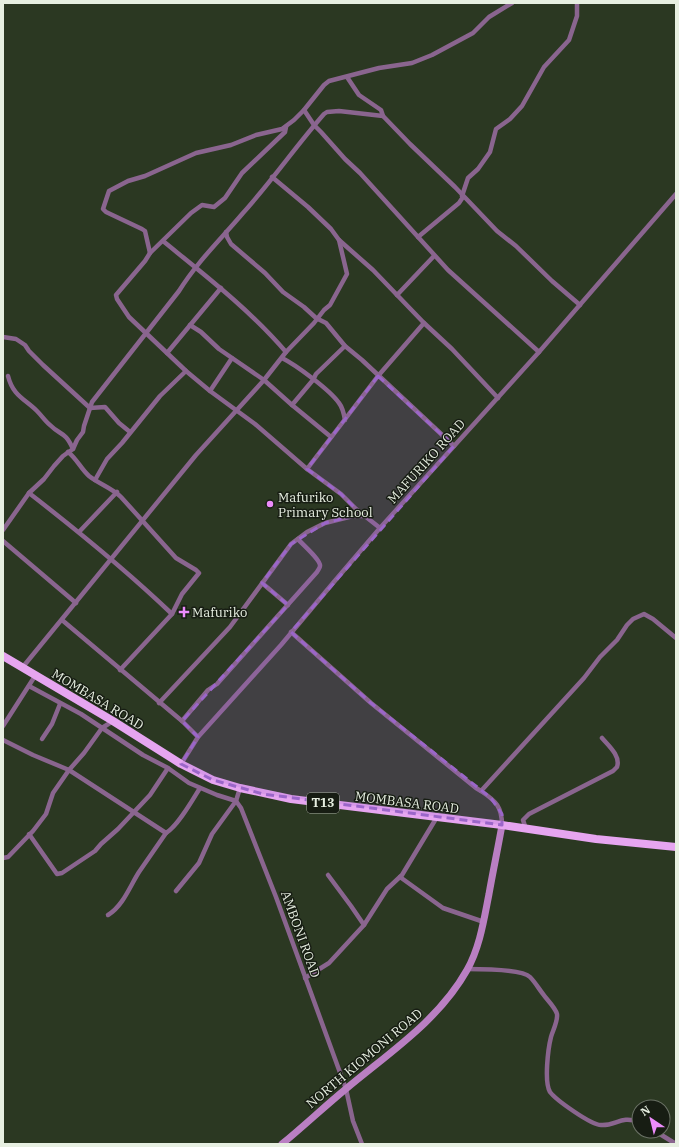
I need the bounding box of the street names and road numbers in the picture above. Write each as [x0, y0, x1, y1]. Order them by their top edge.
street label: MAFURIKO ROAD [384, 415, 469, 507]
street label: MOMBASA ROAD [49, 665, 147, 734]
street label: MOMBASA ROAD [354, 788, 460, 817]
road number: T13 [307, 793, 339, 813]
street label: AMBONI ROAD [277, 888, 324, 980]
street label: NORTH KIOMONI ROAD [303, 1005, 426, 1112]

